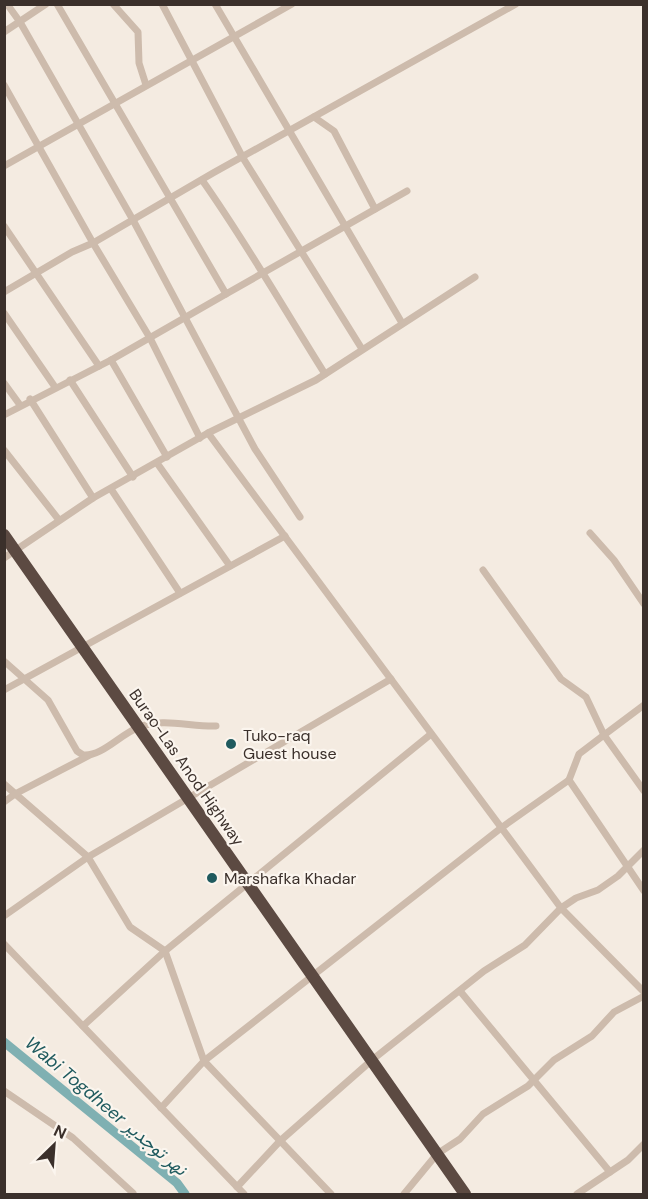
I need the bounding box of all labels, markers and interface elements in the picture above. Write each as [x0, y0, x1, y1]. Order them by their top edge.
street label: Burao-Las Anod Highway [124, 685, 249, 850]
place label: Tuko-raq Guest house [243, 725, 337, 764]
marker: Tuko-raq Guest house [224, 737, 238, 751]
place label: Marshafka Khadar [224, 868, 356, 889]
marker: Marshafka Khadar [205, 871, 219, 885]
water label: Wabi Togdheer نهر توجدير [20, 1031, 193, 1181]
north arrow [24, 1115, 84, 1175]
text: N [50, 1120, 70, 1144]

